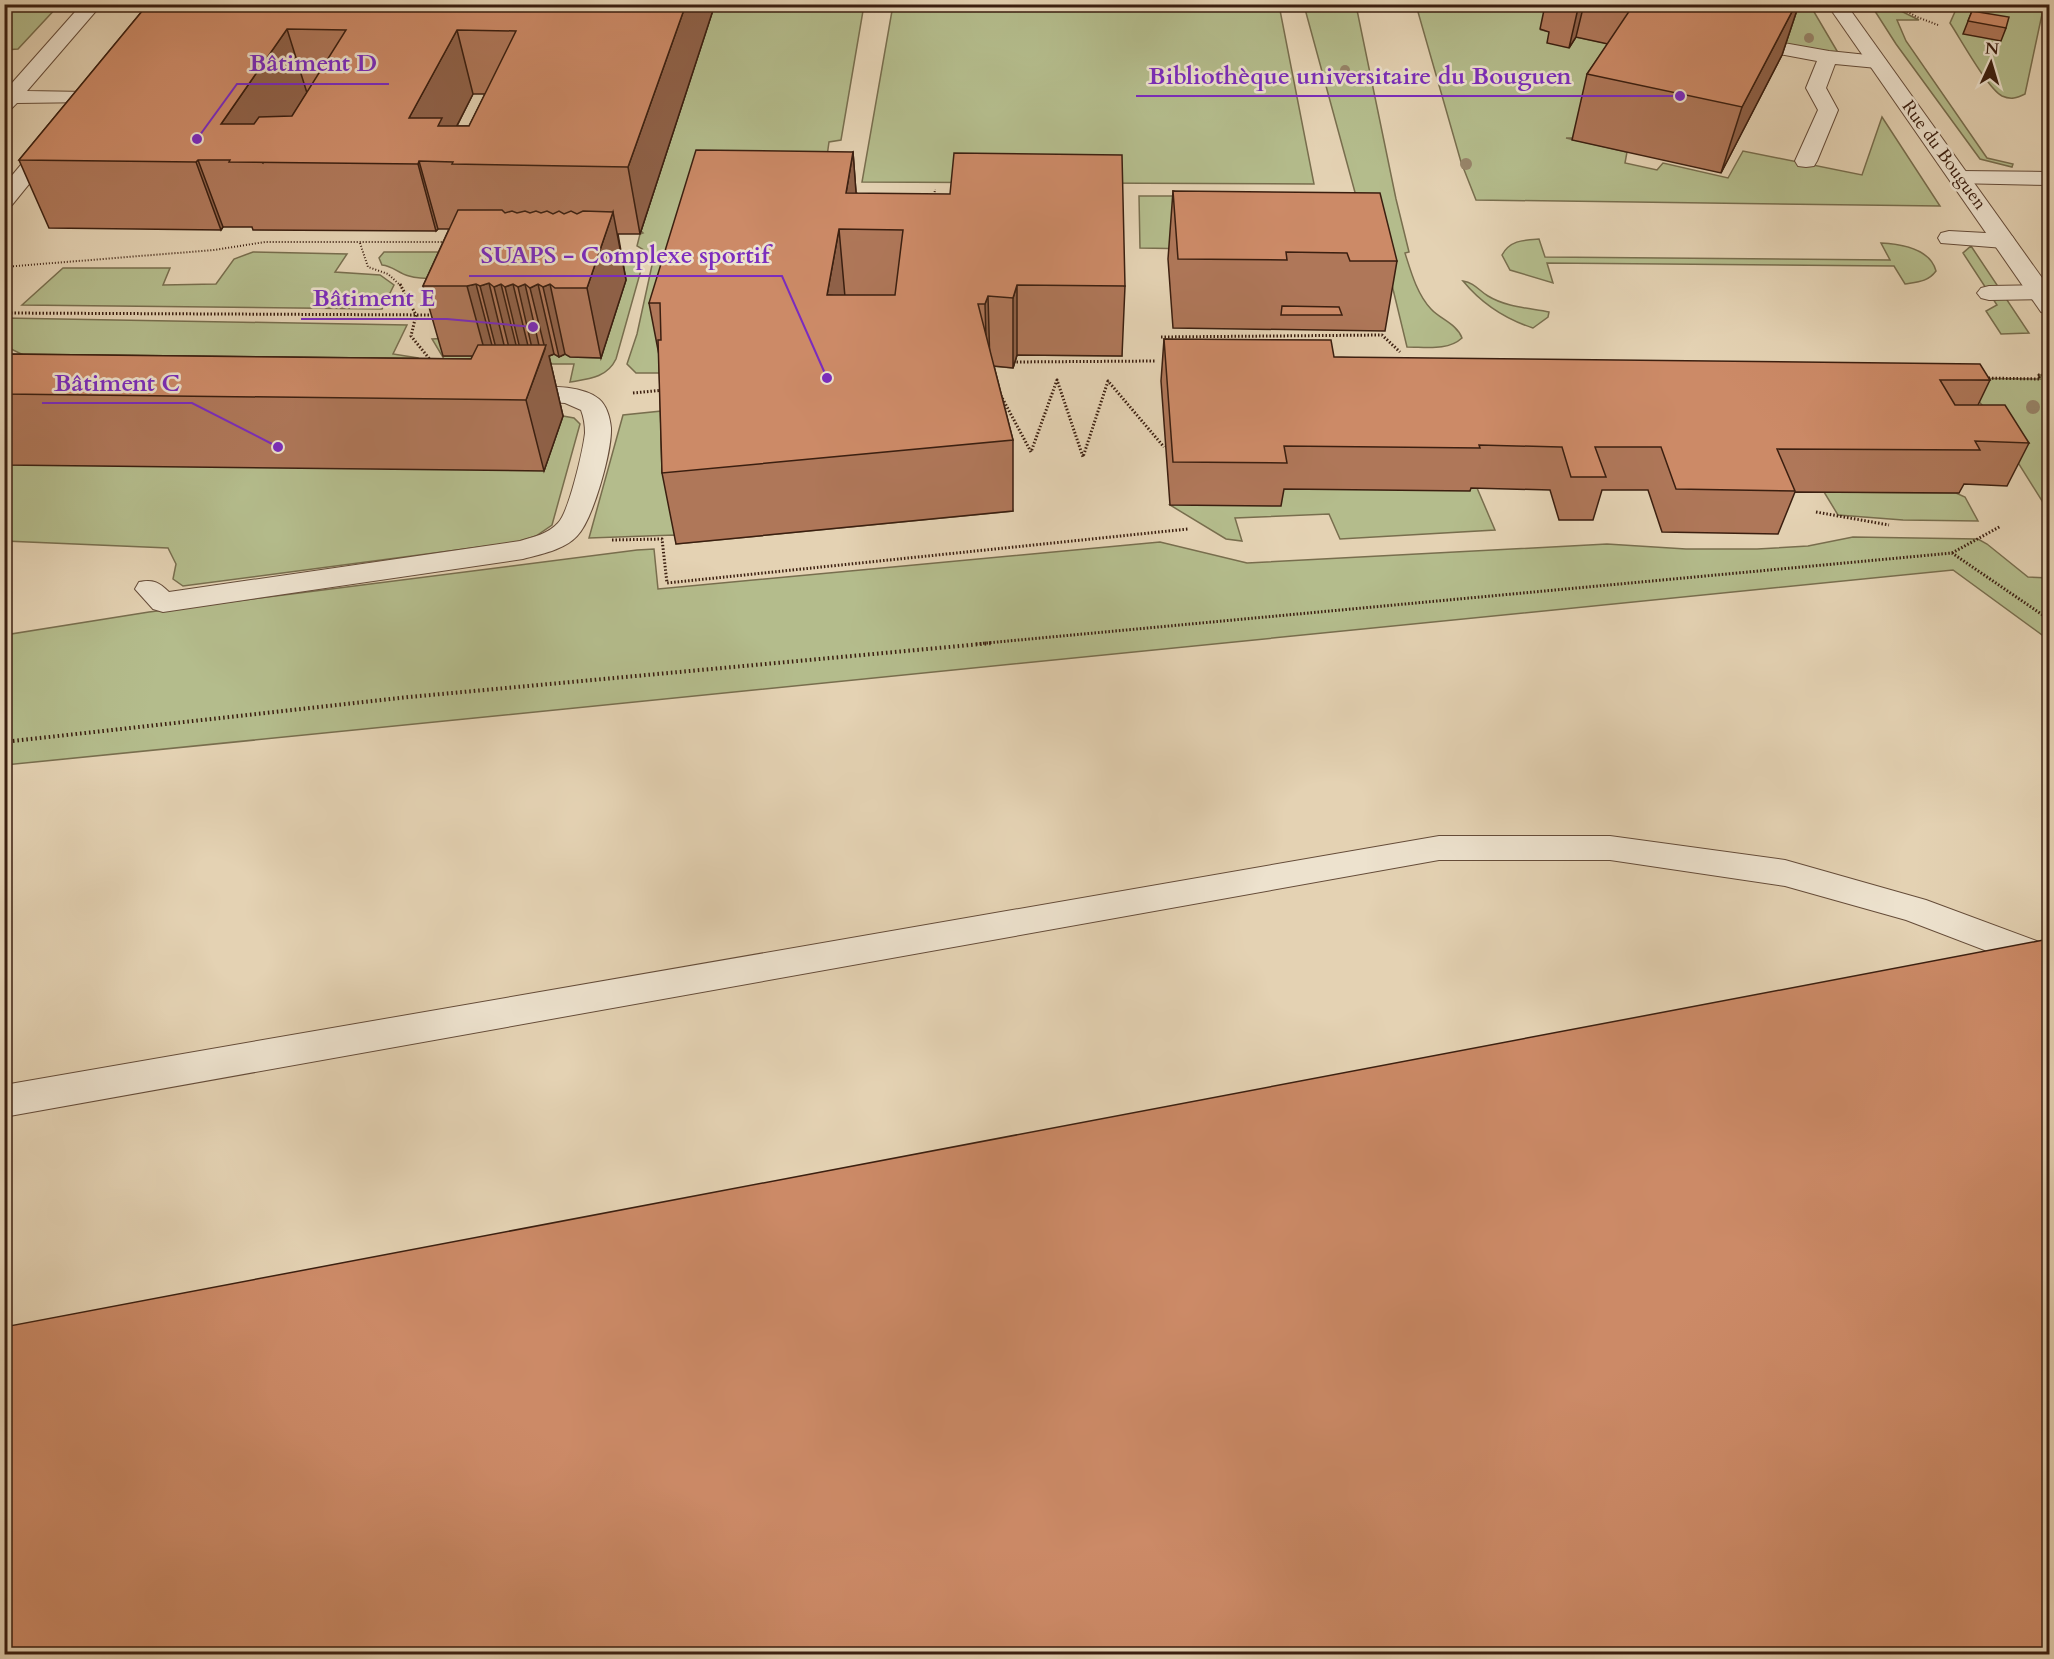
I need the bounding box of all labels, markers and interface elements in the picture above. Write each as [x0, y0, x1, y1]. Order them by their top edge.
north arrow [1961, 33, 2021, 93]
text: N [1984, 38, 2000, 60]
callout: Bâtiment D [237, 42, 389, 84]
text: Bâtiment D [249, 47, 377, 80]
callout: Bibliothèque universitaire du Bouguen [1136, 54, 1584, 96]
text: Bibliothèque universitaire du Bouguen [1148, 60, 1572, 93]
street label: Rue du Bouguen [1896, 95, 1993, 215]
callout: SUAPS - Complexe sportif [469, 234, 782, 276]
text: SUAPS - Complexe sportif [481, 239, 773, 272]
callout: Bâtiment E [301, 277, 447, 319]
text: Bâtiment E [313, 282, 435, 315]
callout: Bâtiment C [42, 361, 192, 403]
text: Bâtiment C [54, 367, 180, 400]

